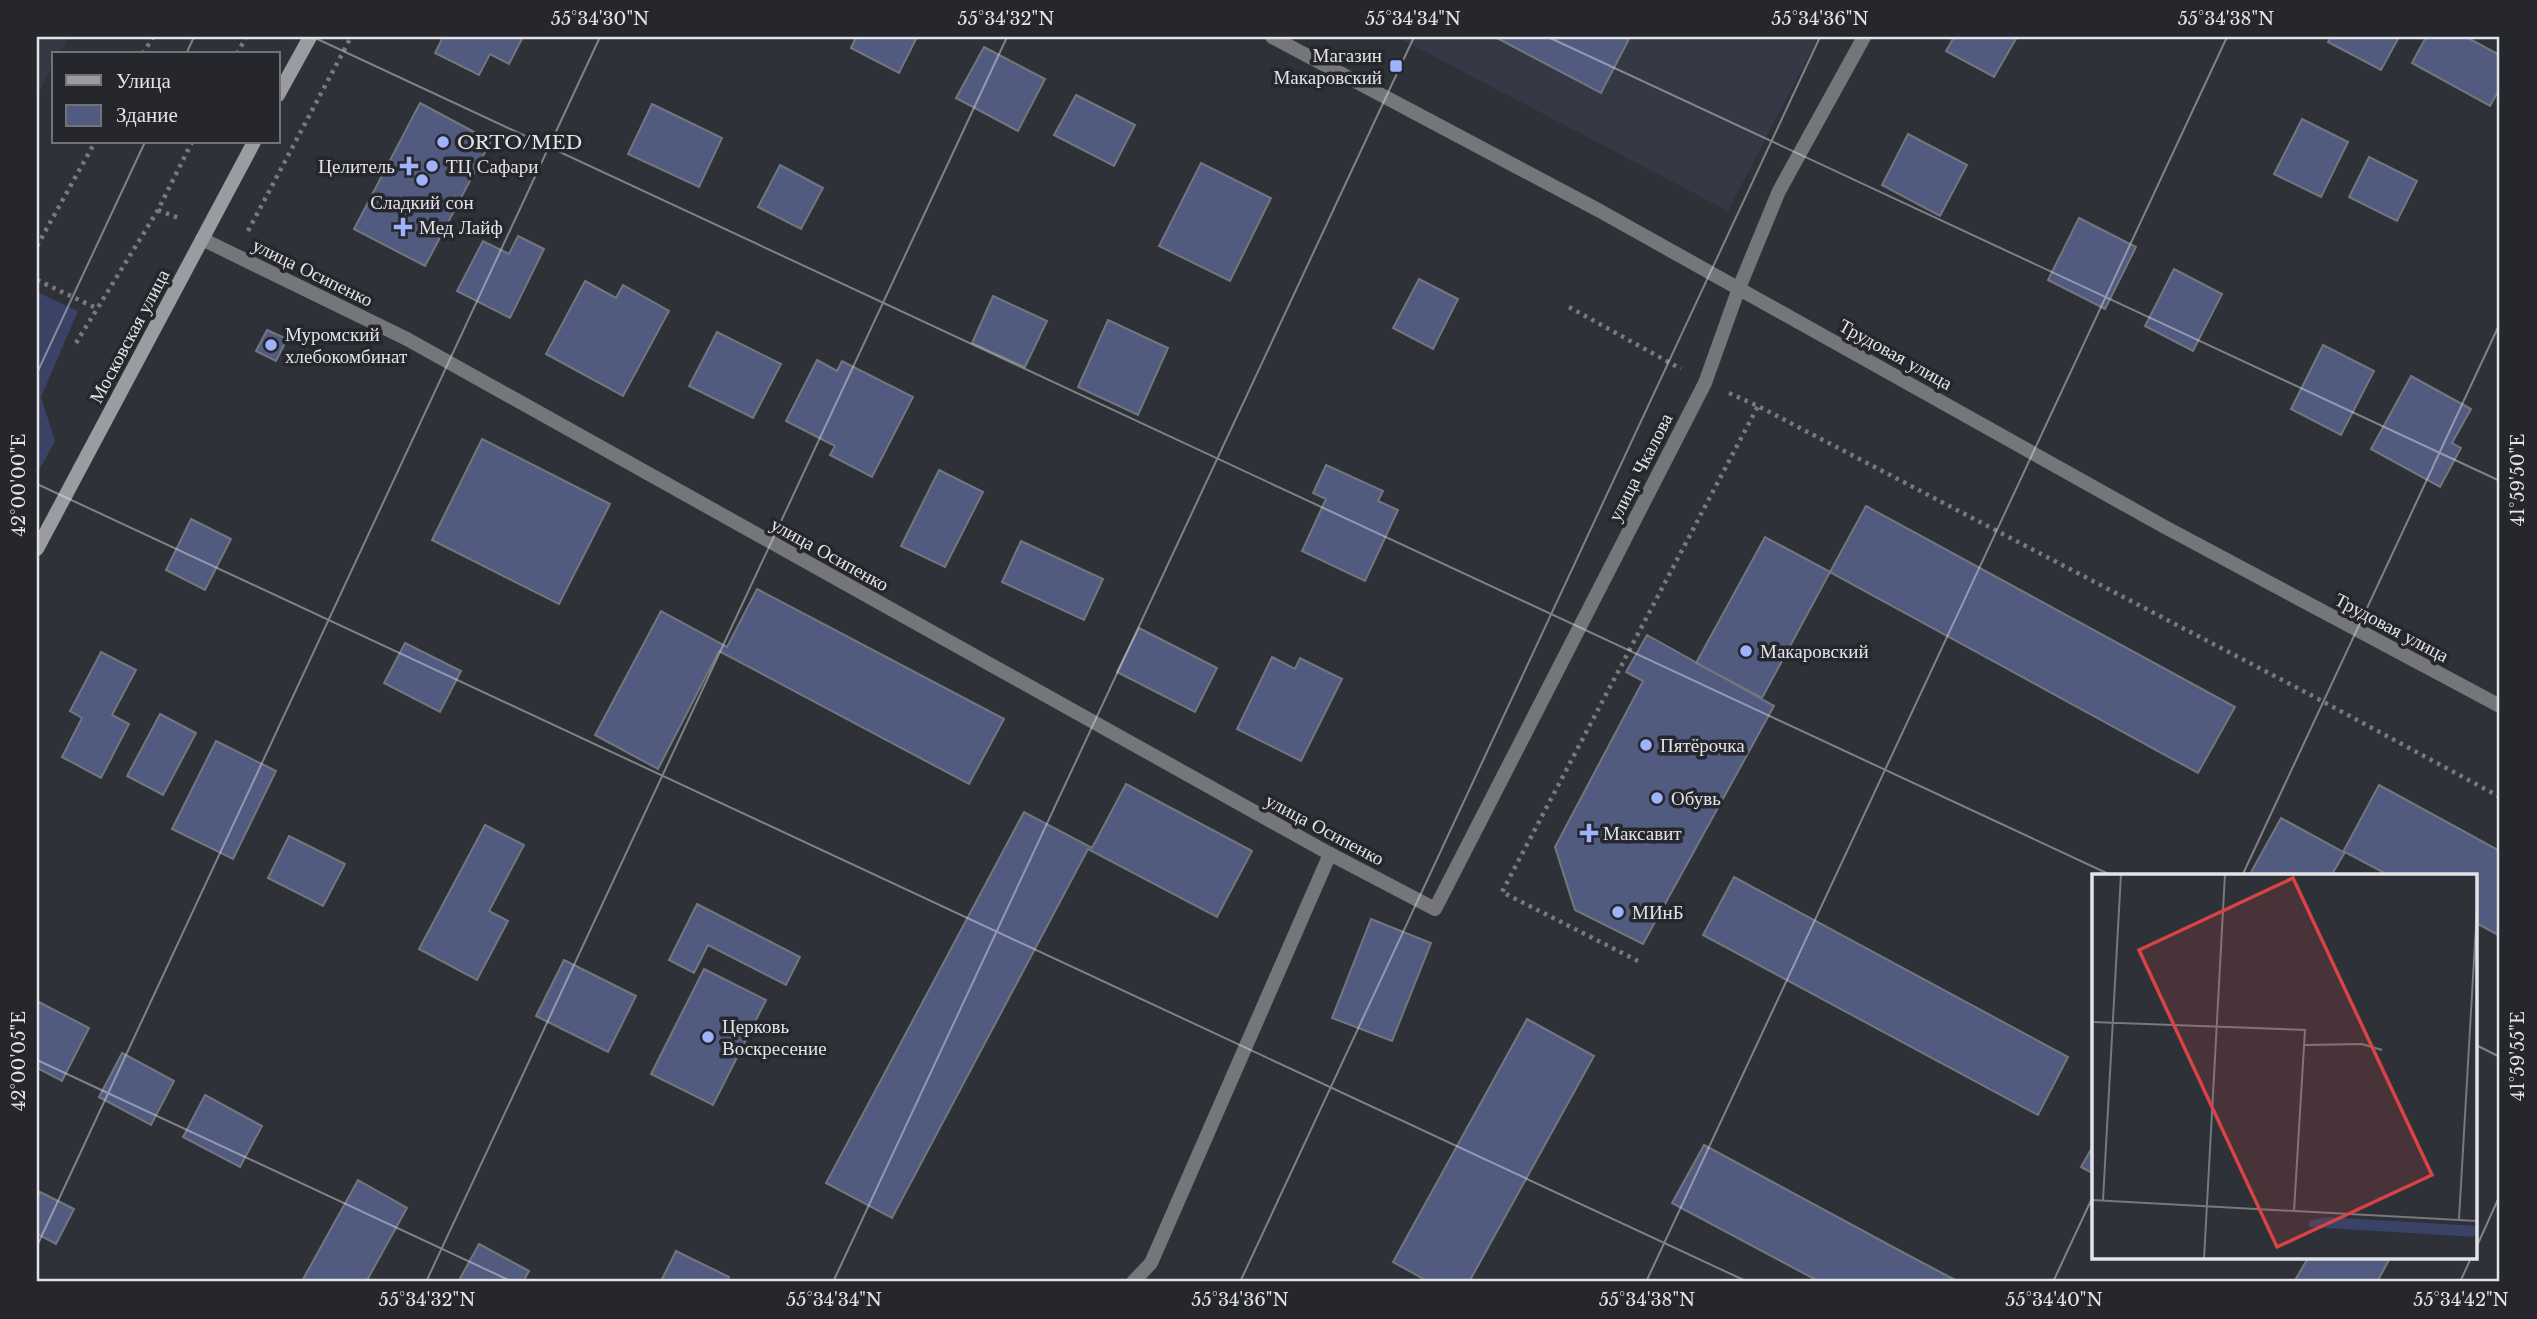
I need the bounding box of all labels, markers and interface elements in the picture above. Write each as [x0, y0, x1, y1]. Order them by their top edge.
text: 55°34'30"N [551, 8, 649, 30]
text: 55°34'32"N [958, 8, 1054, 30]
text: 55°34'34"N [1365, 8, 1461, 30]
text: 55°34'36"N [1771, 8, 1869, 30]
text: 55°34'38"N [2178, 8, 2274, 30]
place label: Магазин Макаровский [1273, 44, 1382, 89]
legend [52, 52, 280, 144]
marker: Магазин Макаровский [1388, 58, 1404, 74]
text: Улица [116, 68, 171, 94]
text: Здание [116, 102, 178, 128]
place label: ORTO/MED [457, 131, 582, 154]
marker: ORTO/MED [435, 134, 451, 150]
place label: Целитель [318, 155, 395, 178]
place label: ТЦ Сафари [446, 155, 538, 178]
marker: Целитель [401, 158, 417, 174]
marker: ТЦ Сафари [424, 158, 440, 174]
marker: Сладкий сон [414, 172, 430, 188]
place label: Сладкий сон [370, 191, 474, 214]
place label: Мед Лайф [419, 216, 503, 239]
marker: Мед Лайф [393, 217, 413, 237]
street label: улица Осипенко [249, 233, 377, 312]
street label: Московская улица [84, 265, 175, 407]
street label: Трудовая улица [1835, 314, 1957, 395]
place label: Муромский хлебокомбинат [285, 323, 408, 368]
marker: Муромский хлебокомбинат [263, 337, 279, 353]
street label: улица Чкалова [1603, 409, 1678, 525]
text: 42°00'00"E [8, 434, 30, 536]
text: 41°59'50"E [2507, 434, 2529, 526]
street label: улица Осипенко [767, 513, 893, 596]
street label: Трудовая улица [2331, 588, 2453, 667]
place label: Макаровский [1760, 640, 1869, 663]
marker: Макаровский [1738, 643, 1754, 659]
place label: Пятёрочка [1660, 734, 1745, 757]
marker: Пятёрочка [1638, 737, 1654, 753]
place label: Обувь [1671, 787, 1721, 810]
street label: улица Осипенко [1261, 788, 1388, 870]
marker: Обувь [1649, 790, 1665, 806]
place label: Максавит [1603, 822, 1682, 845]
marker: Максавит [1581, 825, 1597, 841]
inset map [2092, 874, 2478, 1260]
place label: МИнБ [1632, 901, 1684, 924]
marker: МИнБ [1610, 904, 1626, 920]
text: 42°00'05"E [8, 1011, 30, 1111]
text: 41°59'55"E [2507, 1011, 2529, 1101]
place label: Церковь Воскресение [722, 1015, 827, 1060]
marker: Церковь Воскресение [700, 1029, 716, 1045]
text: 55°34'32"N [379, 1289, 475, 1311]
text: 55°34'34"N [786, 1289, 882, 1311]
text: 55°34'36"N [1191, 1289, 1289, 1311]
text: 55°34'38"N [1599, 1289, 1695, 1311]
text: 55°34'40"N [2005, 1289, 2103, 1311]
text: 55°34'42"N [2413, 1289, 2509, 1311]

